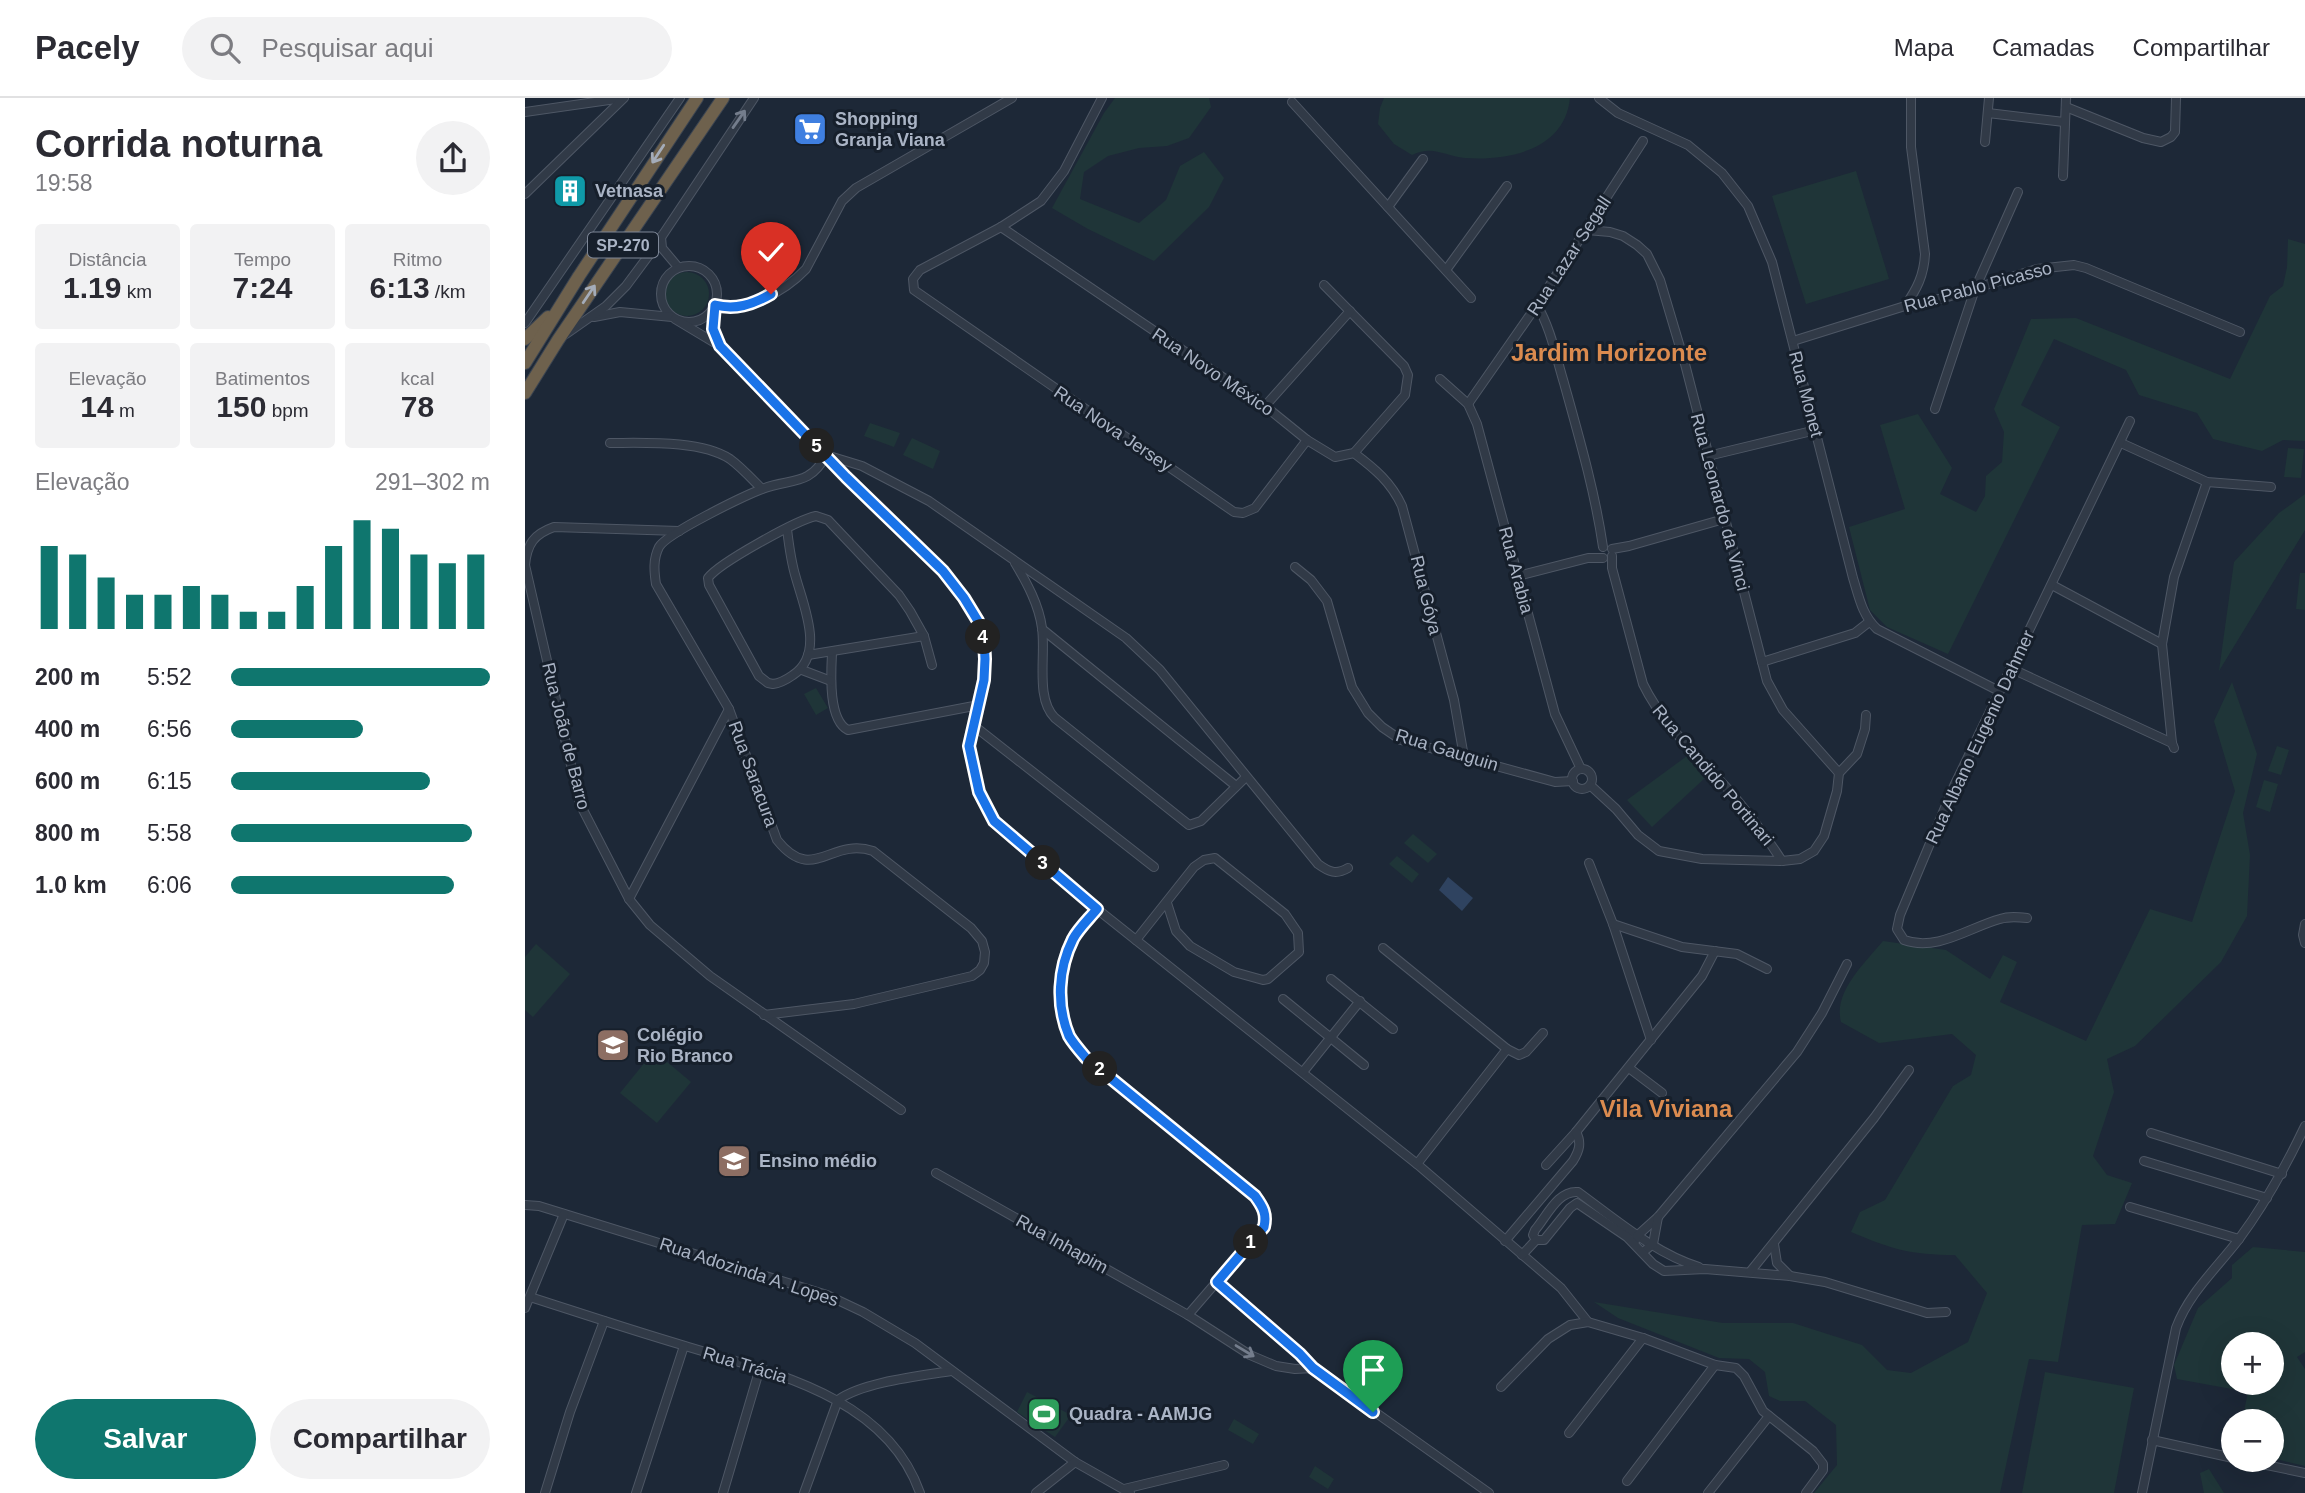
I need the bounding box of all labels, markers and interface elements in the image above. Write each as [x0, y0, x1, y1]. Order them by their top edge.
search box [182, 17, 672, 80]
text: Pacely [35, 29, 140, 66]
icon: search [206, 29, 244, 67]
text: Pesquisar aqui [262, 33, 434, 63]
text: Mapa [1894, 34, 1954, 61]
text: Camadas [1992, 34, 2095, 61]
text: Compartilhar [2133, 34, 2270, 61]
place label: Shopping Granja Viana [835, 109, 946, 150]
one-way arrow [732, 110, 746, 129]
supermarket icon: Shopping Granja Viana [791, 110, 829, 148]
button: share [416, 121, 490, 195]
text: Corrida noturna [35, 123, 322, 165]
one-way arrow [651, 144, 665, 164]
text: 19:58 [35, 170, 93, 196]
building icon: Vetnasa [551, 172, 589, 210]
place label: Vetnasa [595, 181, 664, 201]
street label: Rua Lazar Segall [1523, 193, 1615, 319]
pin [741, 222, 801, 294]
road number: SP-270 [588, 232, 658, 258]
icon: check [752, 233, 790, 271]
text: Distância [68, 249, 147, 270]
text: Tempo [234, 249, 291, 270]
text: Ritmo [393, 249, 442, 270]
street label: Rua Pablo Picasso [1902, 258, 2054, 316]
text: 1.19 [63, 271, 121, 304]
text: 7:24 [232, 271, 293, 304]
text: 6:13 [370, 271, 430, 304]
text: km [121, 281, 152, 302]
text: /km [430, 281, 465, 302]
one-way arrow [582, 285, 596, 305]
street label: Rua Novo México [1149, 324, 1277, 420]
district label: Jardim Horizonte [1511, 339, 1707, 366]
street label: Rua Monet [1785, 349, 1827, 439]
text: Elevação [68, 368, 147, 389]
text: Batimentos [215, 368, 310, 389]
text: kcal [401, 368, 434, 389]
street label: Rua Nova Jersey [1050, 382, 1176, 476]
text: 14 [80, 390, 114, 423]
text: 150 [216, 390, 266, 423]
text: 78 [401, 390, 434, 423]
text: m [114, 400, 135, 421]
text: bpm [266, 400, 309, 421]
street label: Rua Leonardo da Vinci [1687, 411, 1753, 593]
pin: 5 [799, 428, 835, 464]
text: 5 [811, 435, 822, 456]
text: Elevação [35, 469, 130, 495]
text: 291–302 m [375, 469, 490, 495]
street label: Rua Arabia [1495, 524, 1537, 617]
street label: Rua Góya [1406, 553, 1446, 638]
pin: 4 [965, 620, 1001, 654]
text: 4 [977, 626, 988, 647]
street label: Rua Albano Eugenio Dahmer [1922, 627, 2038, 847]
street label: Rua João de Barro [538, 660, 594, 812]
text: 200 m [35, 664, 100, 690]
text: 5:52 [147, 664, 192, 690]
street label: Rua Candido Portinari [1648, 701, 1778, 849]
text: 400 m [35, 716, 100, 742]
text: 6:56 [147, 716, 192, 742]
street label: Rua Saracura [725, 718, 782, 831]
street label: Rua Gauguin [1393, 725, 1501, 775]
text: 600 m [35, 768, 100, 794]
text: 6:15 [147, 768, 192, 794]
text: 800 m [35, 820, 100, 846]
text: 5:58 [147, 820, 192, 846]
pin: 3 [1025, 846, 1061, 880]
text: 3 [1037, 852, 1048, 873]
text: 1.0 km [35, 872, 107, 898]
text: 6:06 [147, 872, 192, 898]
place label: Colégio Rio Branco [637, 1025, 733, 1066]
school or university icon: Colégio Rio Branco [594, 1026, 632, 1064]
pin: 2 [1083, 1052, 1117, 1086]
text: 2 [1094, 1058, 1105, 1079]
district label: Vila Viviana [1600, 1095, 1733, 1122]
school or university icon: Ensino médio [715, 1142, 753, 1180]
place label: Ensino médio [759, 1151, 877, 1171]
street label: Rua Inhapim [1013, 1211, 1111, 1277]
pin: 1 [1233, 1224, 1269, 1260]
text: 1 [1245, 1231, 1256, 1252]
street label: Rua Adozinda A. Lopes [657, 1234, 841, 1310]
map controls [2221, 1332, 2284, 1472]
button: + [2221, 1332, 2284, 1395]
pin [1343, 1340, 1403, 1412]
street label: Rua Trácia [700, 1343, 790, 1388]
one-way arrow [1235, 1344, 1255, 1358]
icon: arrive [1354, 1351, 1392, 1389]
sports icon: Quadra - AAMJG [1025, 1395, 1063, 1433]
button: Salvar [35, 1399, 256, 1479]
button: Compartilhar [270, 1399, 490, 1479]
place label: Quadra - AAMJG [1069, 1404, 1212, 1424]
button: − [2221, 1409, 2284, 1472]

